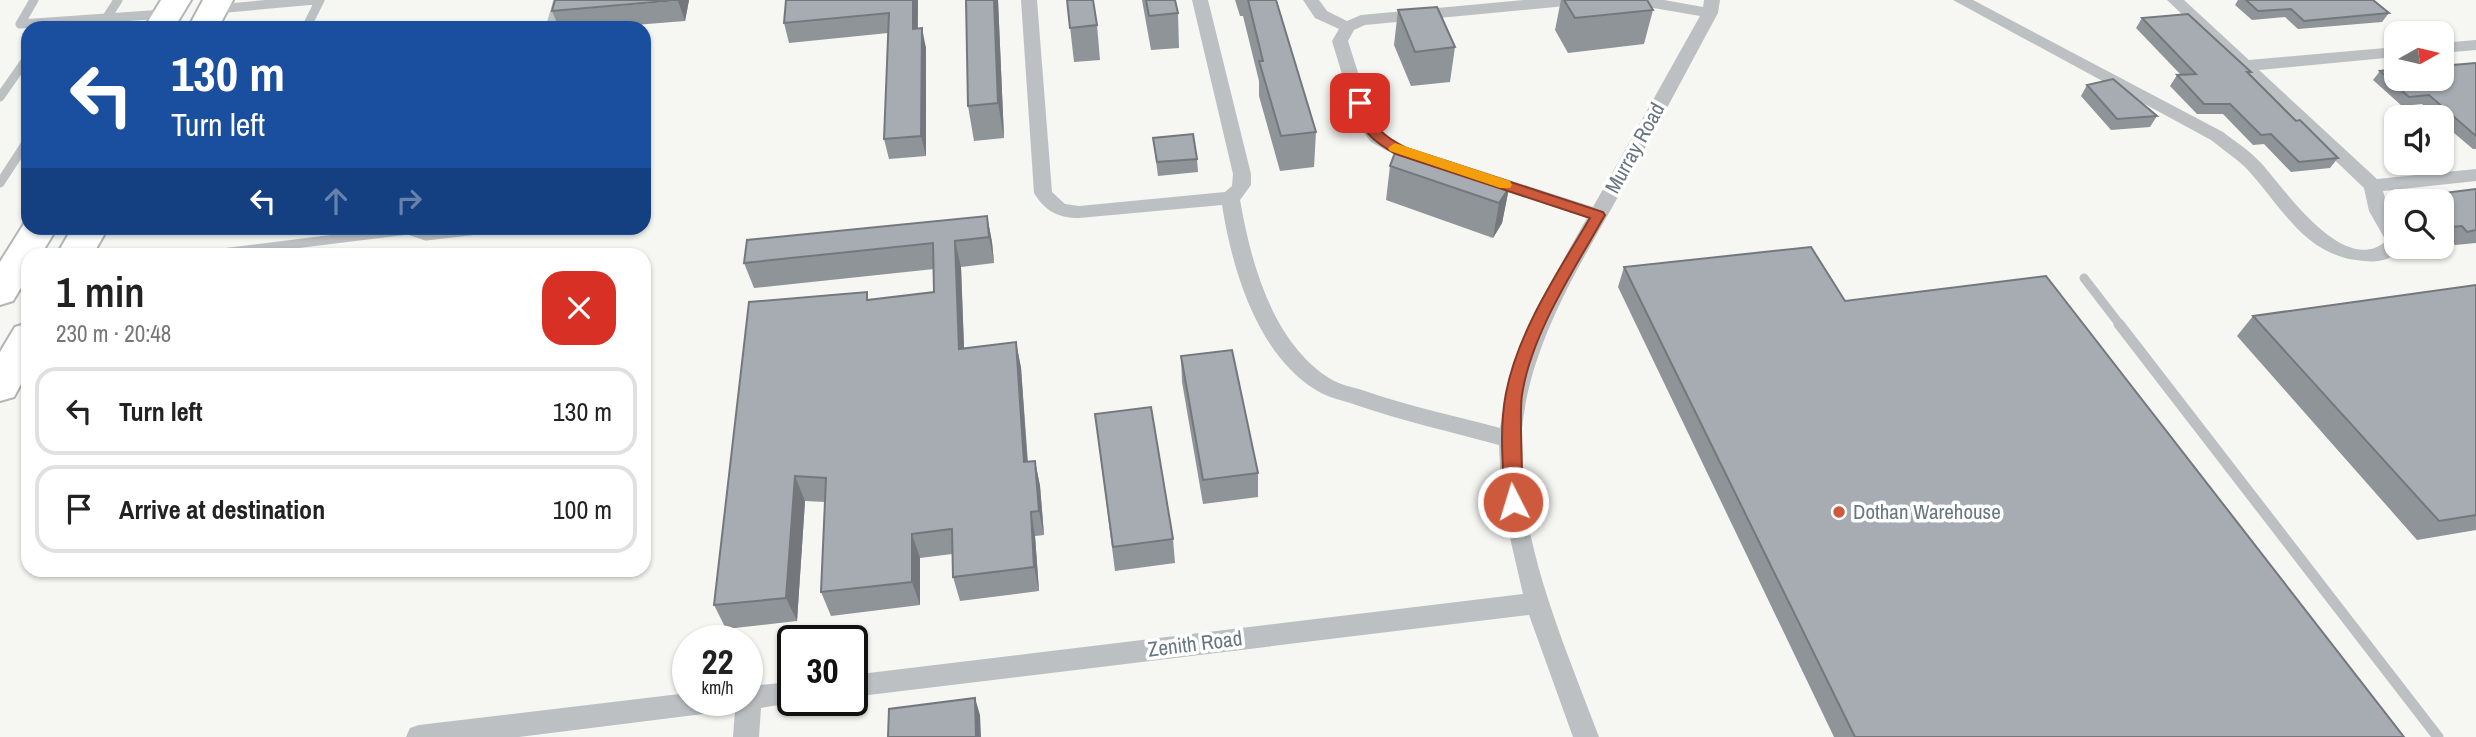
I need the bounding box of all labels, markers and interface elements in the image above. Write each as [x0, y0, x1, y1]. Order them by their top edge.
north arrow [2384, 21, 2454, 91]
map controls [2384, 21, 2454, 259]
text: 130 m [171, 40, 285, 106]
icon: left [56, 49, 147, 140]
pin [1330, 73, 1390, 133]
icon: arrive [1341, 84, 1379, 122]
street label: Murray Road [1598, 97, 1671, 198]
text: Turn left [171, 103, 265, 146]
button: sound [2384, 105, 2454, 175]
icon: left [244, 182, 282, 220]
icon: ahead [317, 182, 355, 220]
icon: right [390, 182, 428, 220]
button: search [2384, 189, 2454, 259]
text: 1 min [56, 264, 145, 320]
button: close [542, 271, 616, 345]
text: 230 m · 20:48 [56, 318, 171, 349]
icon: left [60, 392, 98, 430]
text: Turn left [119, 394, 203, 429]
text: 130 m [553, 394, 612, 429]
position arrow [1476, 465, 1550, 539]
icon: arrive [60, 490, 98, 528]
text: Arrive at destination [119, 492, 325, 527]
text: 100 m [553, 492, 612, 527]
place label: Dothan Warehouse [1853, 497, 2001, 526]
marker: Dothan Warehouse [1831, 504, 1847, 520]
street label: Zenith Road [1146, 623, 1244, 664]
speed limit sign: 30 [777, 625, 868, 716]
text: 22 [702, 638, 733, 685]
text: km/h [702, 675, 734, 700]

